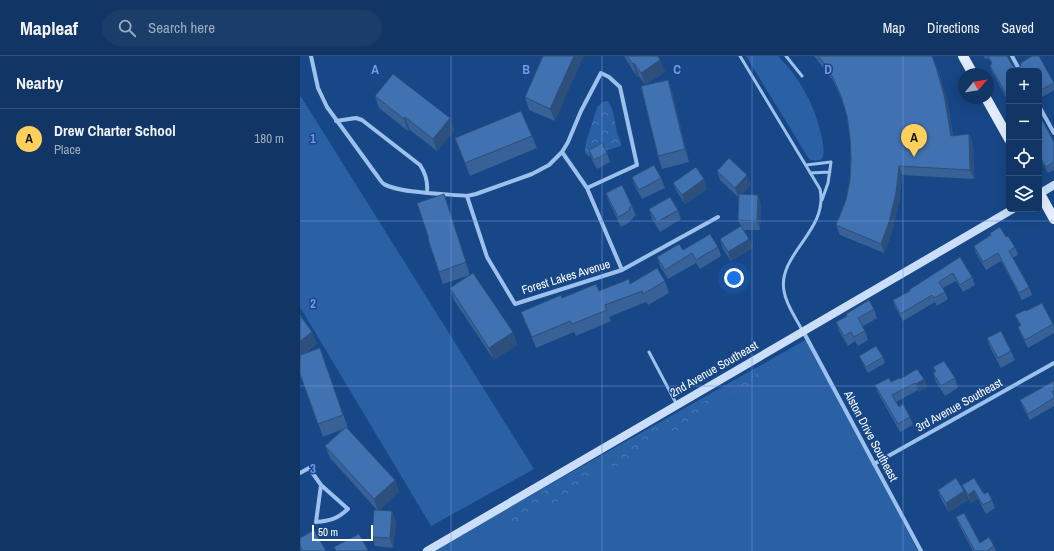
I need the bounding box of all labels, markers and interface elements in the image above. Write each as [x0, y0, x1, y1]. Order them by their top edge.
search box [102, 10, 382, 46]
text: Mapleaf [20, 15, 78, 41]
icon: search [116, 17, 138, 39]
text: Search here [148, 17, 215, 38]
text: Map [883, 19, 905, 37]
text: Directions [927, 19, 979, 37]
text: Saved [1001, 19, 1034, 37]
text: A [371, 61, 379, 78]
text: B [522, 61, 530, 78]
text: C [673, 61, 681, 78]
text: D [824, 61, 832, 78]
north arrow [958, 68, 994, 104]
map controls [1006, 68, 1042, 212]
button: + [1006, 68, 1042, 104]
text: Nearby [16, 71, 63, 94]
button: − [1006, 104, 1042, 140]
text: Drew Charter School [54, 120, 176, 141]
pin: A [901, 124, 927, 157]
text: A [25, 130, 33, 147]
text: 180 m [254, 130, 284, 147]
text: 1 [310, 130, 316, 147]
button: locate [1006, 140, 1042, 176]
text: Place [54, 141, 81, 158]
button: layers [1006, 176, 1042, 212]
street label: Forest Lakes Avenue [520, 256, 612, 298]
your location [724, 268, 744, 288]
text: 2 [310, 295, 316, 312]
street label: 2nd Avenue Southeast [667, 337, 761, 401]
street label: 3rd Avenue Southeast [913, 374, 1005, 435]
street label: Alston Drive Southeast [840, 387, 902, 484]
text: 3 [310, 460, 316, 477]
scale bar [312, 523, 373, 542]
text: 50 m [318, 525, 338, 539]

